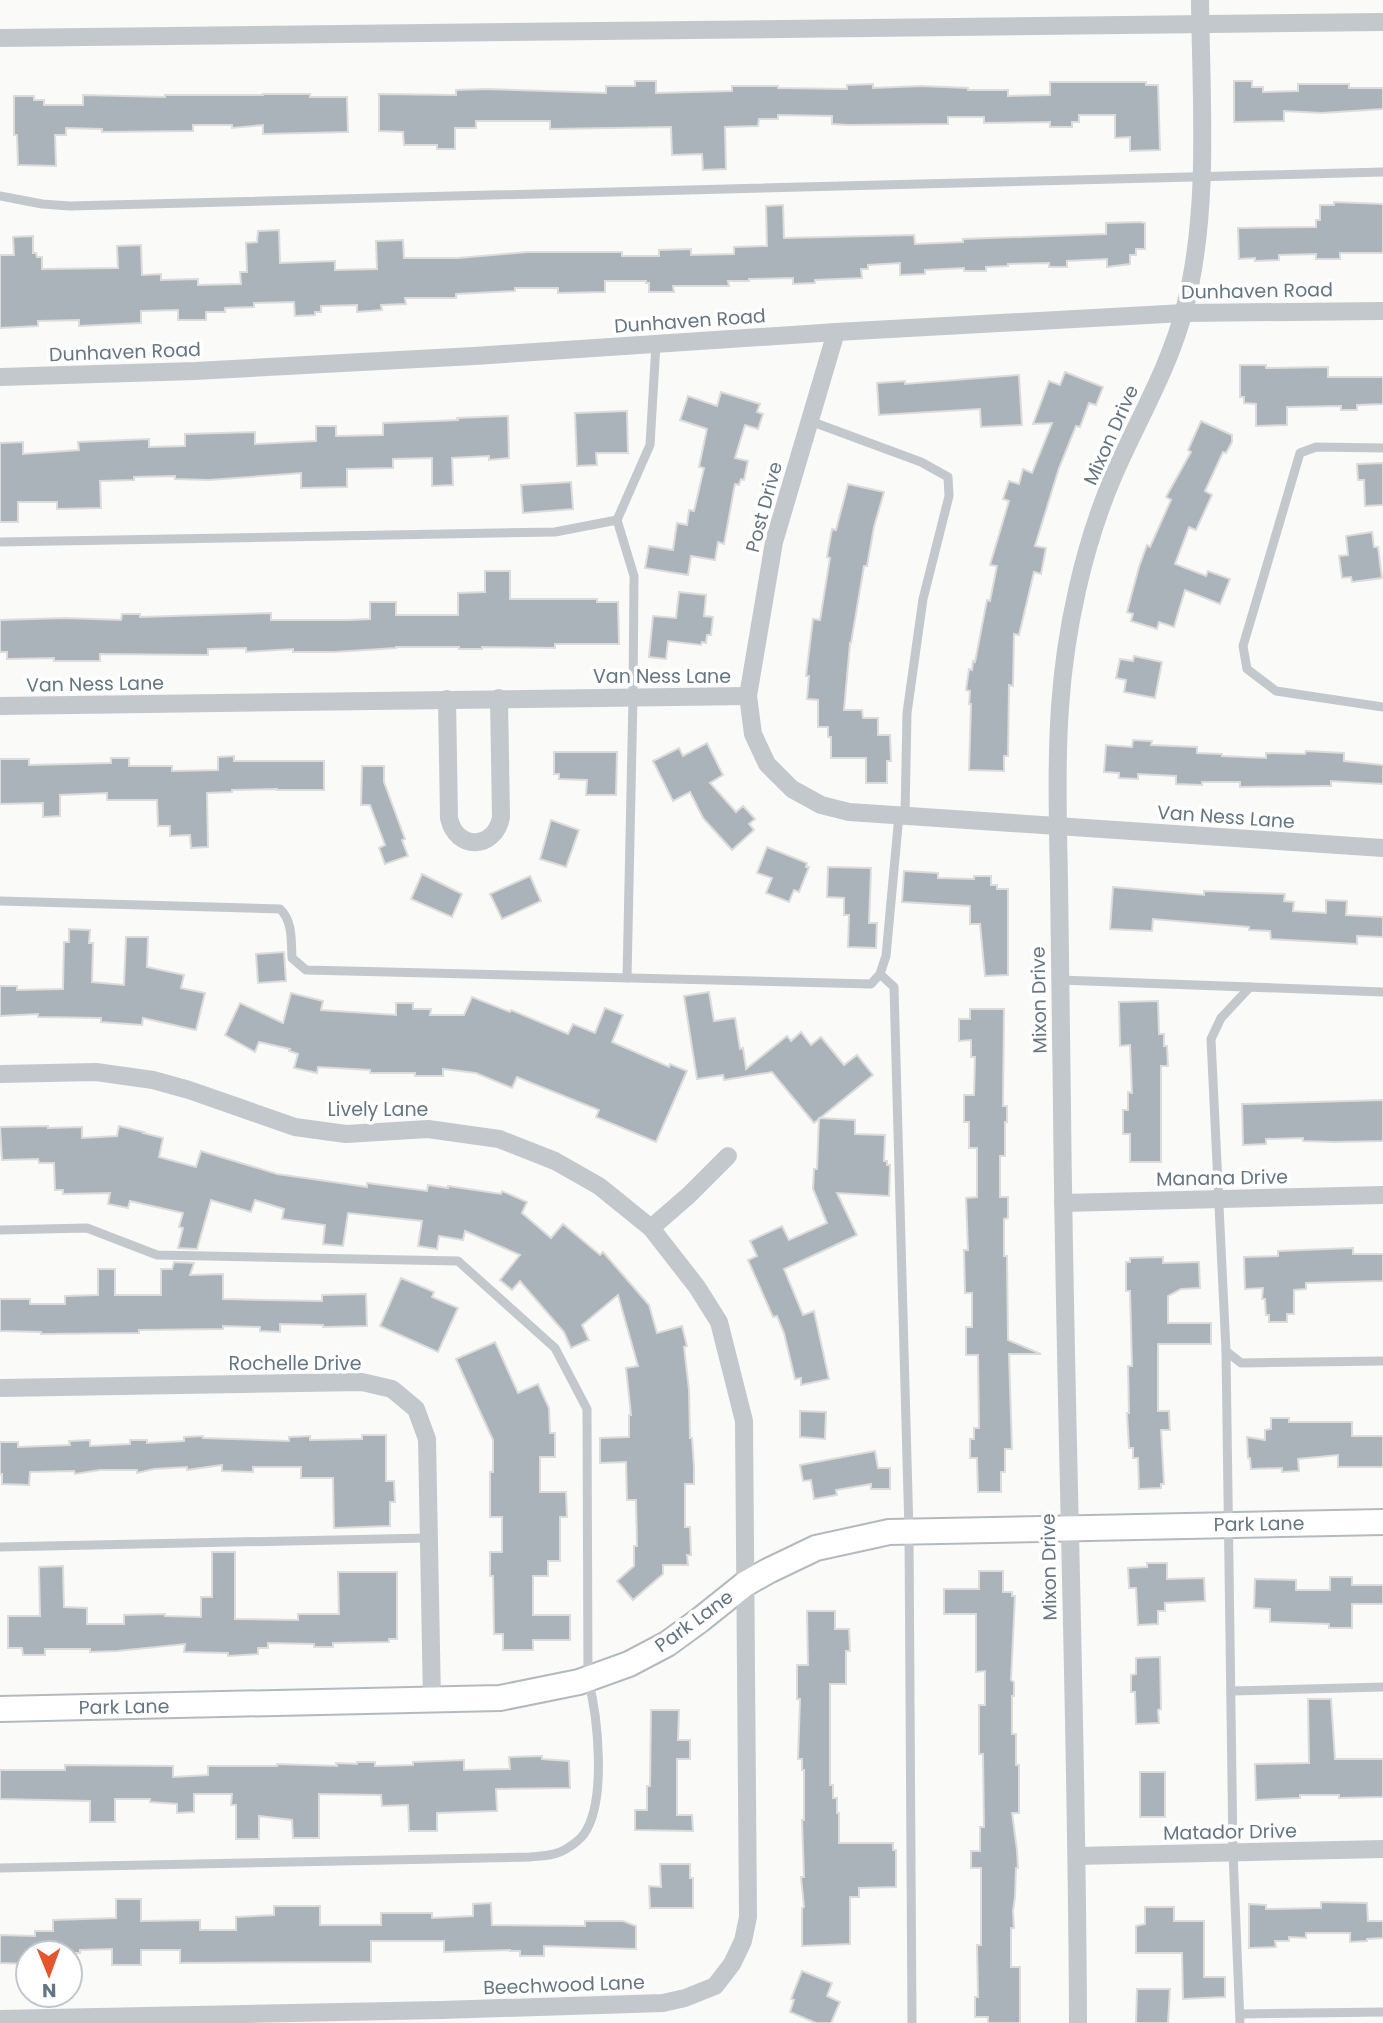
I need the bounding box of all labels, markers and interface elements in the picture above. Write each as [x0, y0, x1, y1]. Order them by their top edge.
street label: Dunhaven Road [1181, 276, 1333, 306]
street label: Dunhaven Road [613, 302, 767, 340]
street label: Dunhaven Road [49, 336, 201, 368]
street label: Mixon Drive [1077, 381, 1145, 489]
street label: Post Drive [739, 459, 789, 555]
street label: Van Ness Lane [593, 663, 731, 690]
street label: Van Ness Lane [26, 669, 164, 699]
street label: Van Ness Lane [1156, 799, 1296, 835]
street label: Mixon Drive [1025, 946, 1053, 1054]
street label: Lively Lane [328, 1096, 428, 1123]
street label: Manana Drive [1156, 1163, 1288, 1193]
street label: Rochelle Drive [228, 1350, 362, 1377]
street label: Park Lane [1213, 1510, 1305, 1538]
street label: Mixon Drive [1035, 1513, 1063, 1621]
street label: Park Lane [649, 1583, 739, 1659]
street label: Park Lane [78, 1693, 170, 1721]
street label: Matador Drive [1163, 1817, 1297, 1847]
north arrow [14, 1939, 84, 2009]
street label: Beechwood Lane [483, 1969, 645, 2001]
text: N [42, 1977, 57, 2004]

